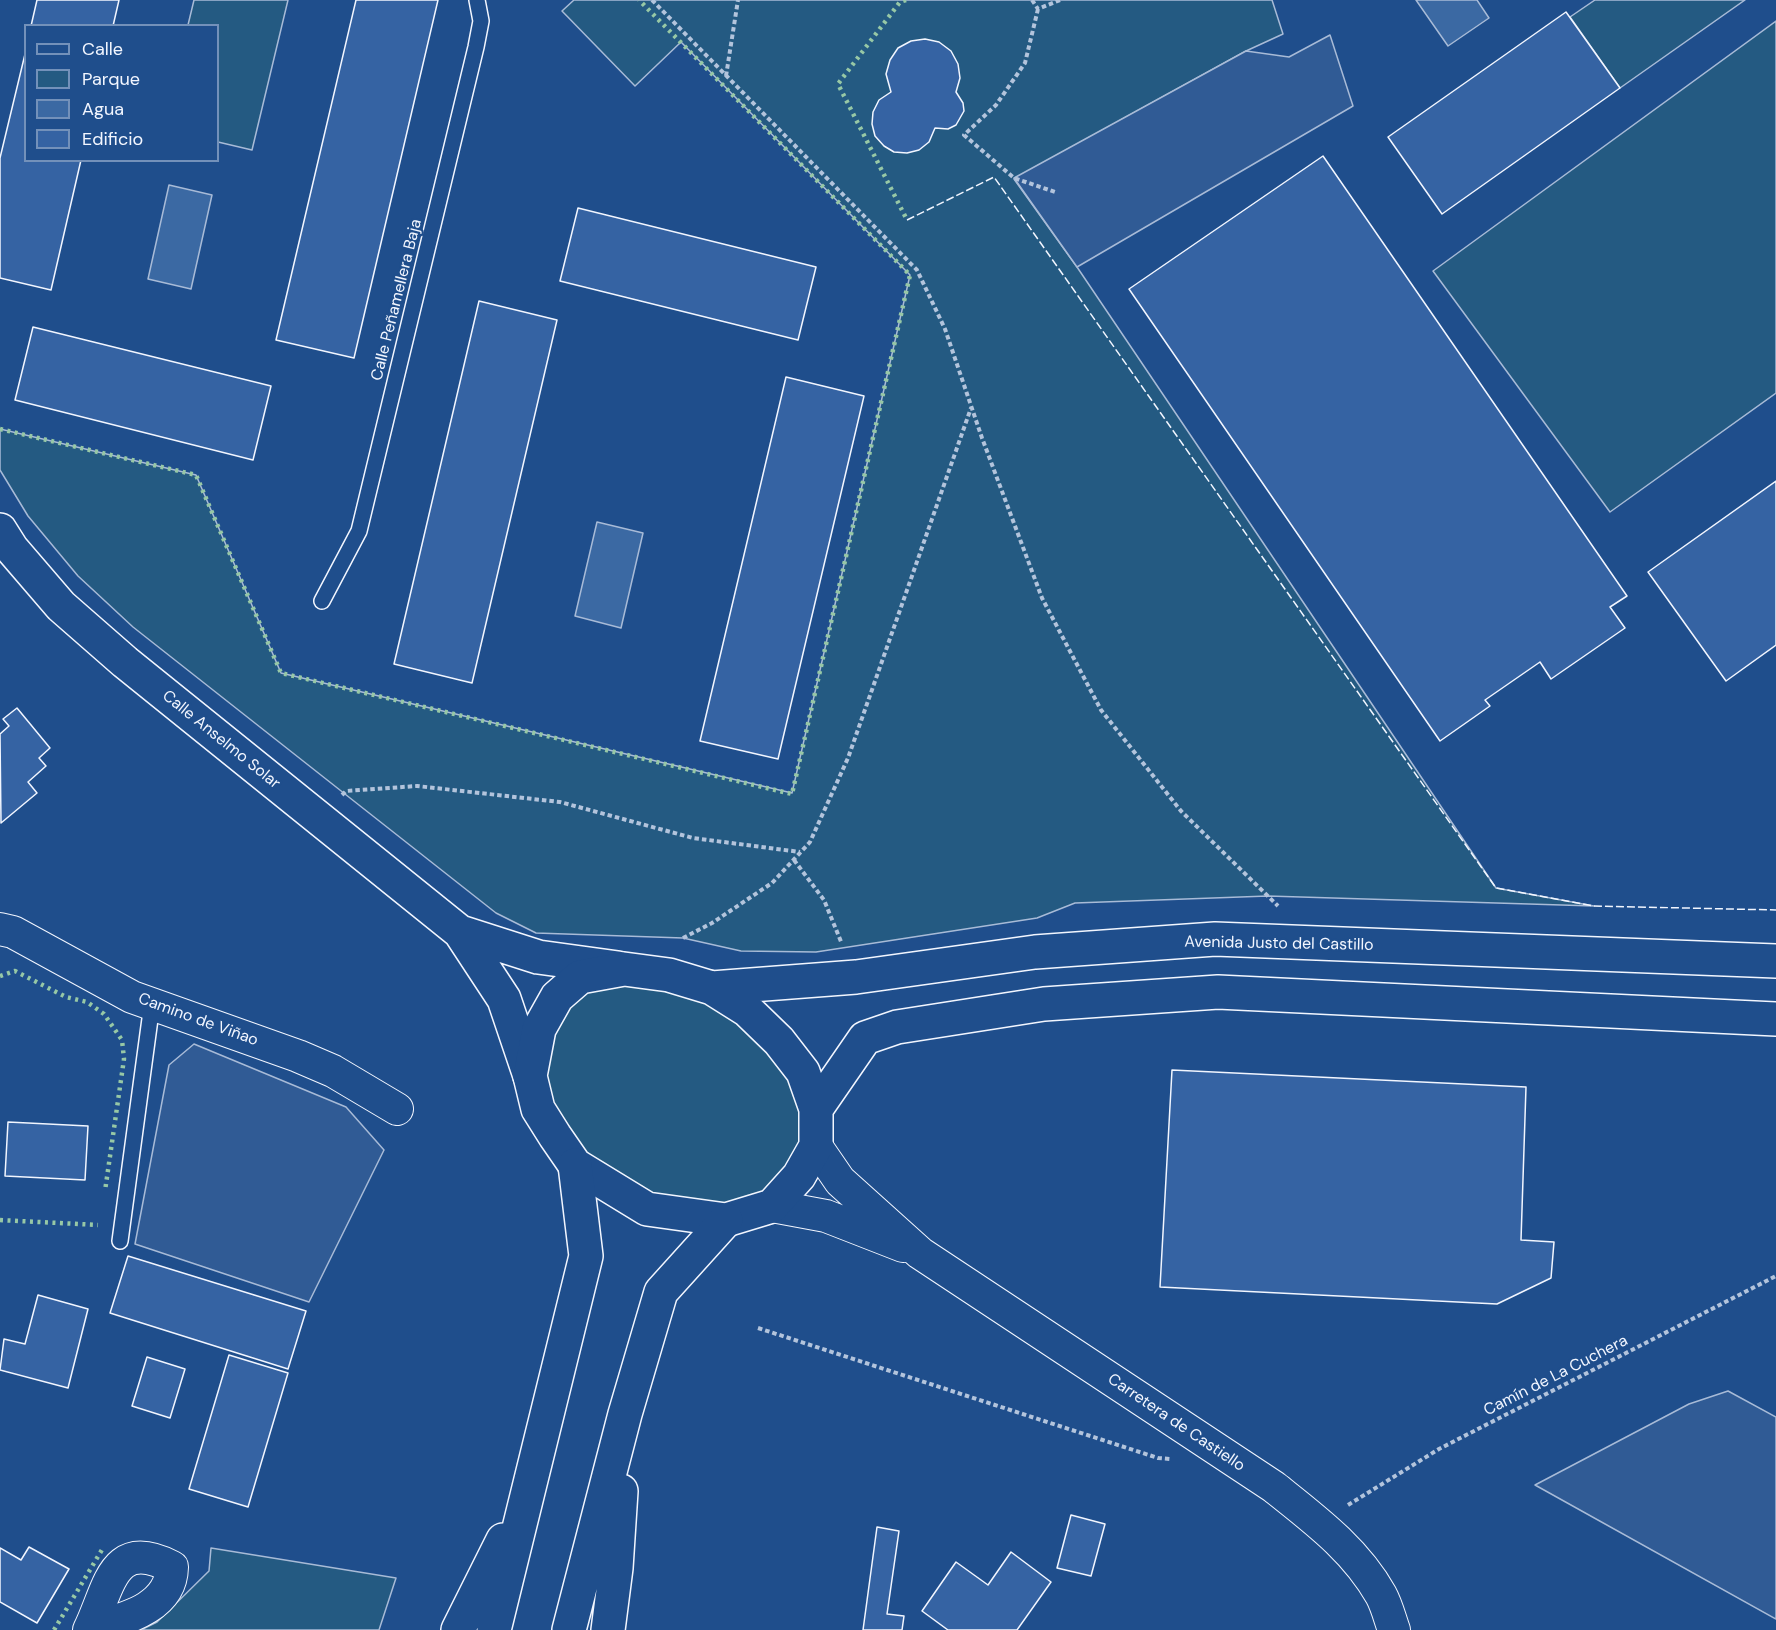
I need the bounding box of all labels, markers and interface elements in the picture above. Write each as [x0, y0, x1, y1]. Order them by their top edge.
legend [24, 24, 219, 162]
text: Calle [82, 37, 123, 61]
text: Parque [82, 67, 140, 91]
text: Agua [82, 97, 124, 121]
text: Edificio [82, 127, 143, 151]
street label: Calle Peñamellera Baja [368, 217, 426, 383]
street label: Calle Anselmo Solar [158, 687, 284, 793]
street label: Avenida Justo del Castillo [1184, 933, 1374, 955]
street label: Camino de Viñao [135, 989, 261, 1051]
street label: Camín de La Cuchera [1481, 1331, 1631, 1421]
street label: Carretera de Castiello [1104, 1370, 1248, 1476]

